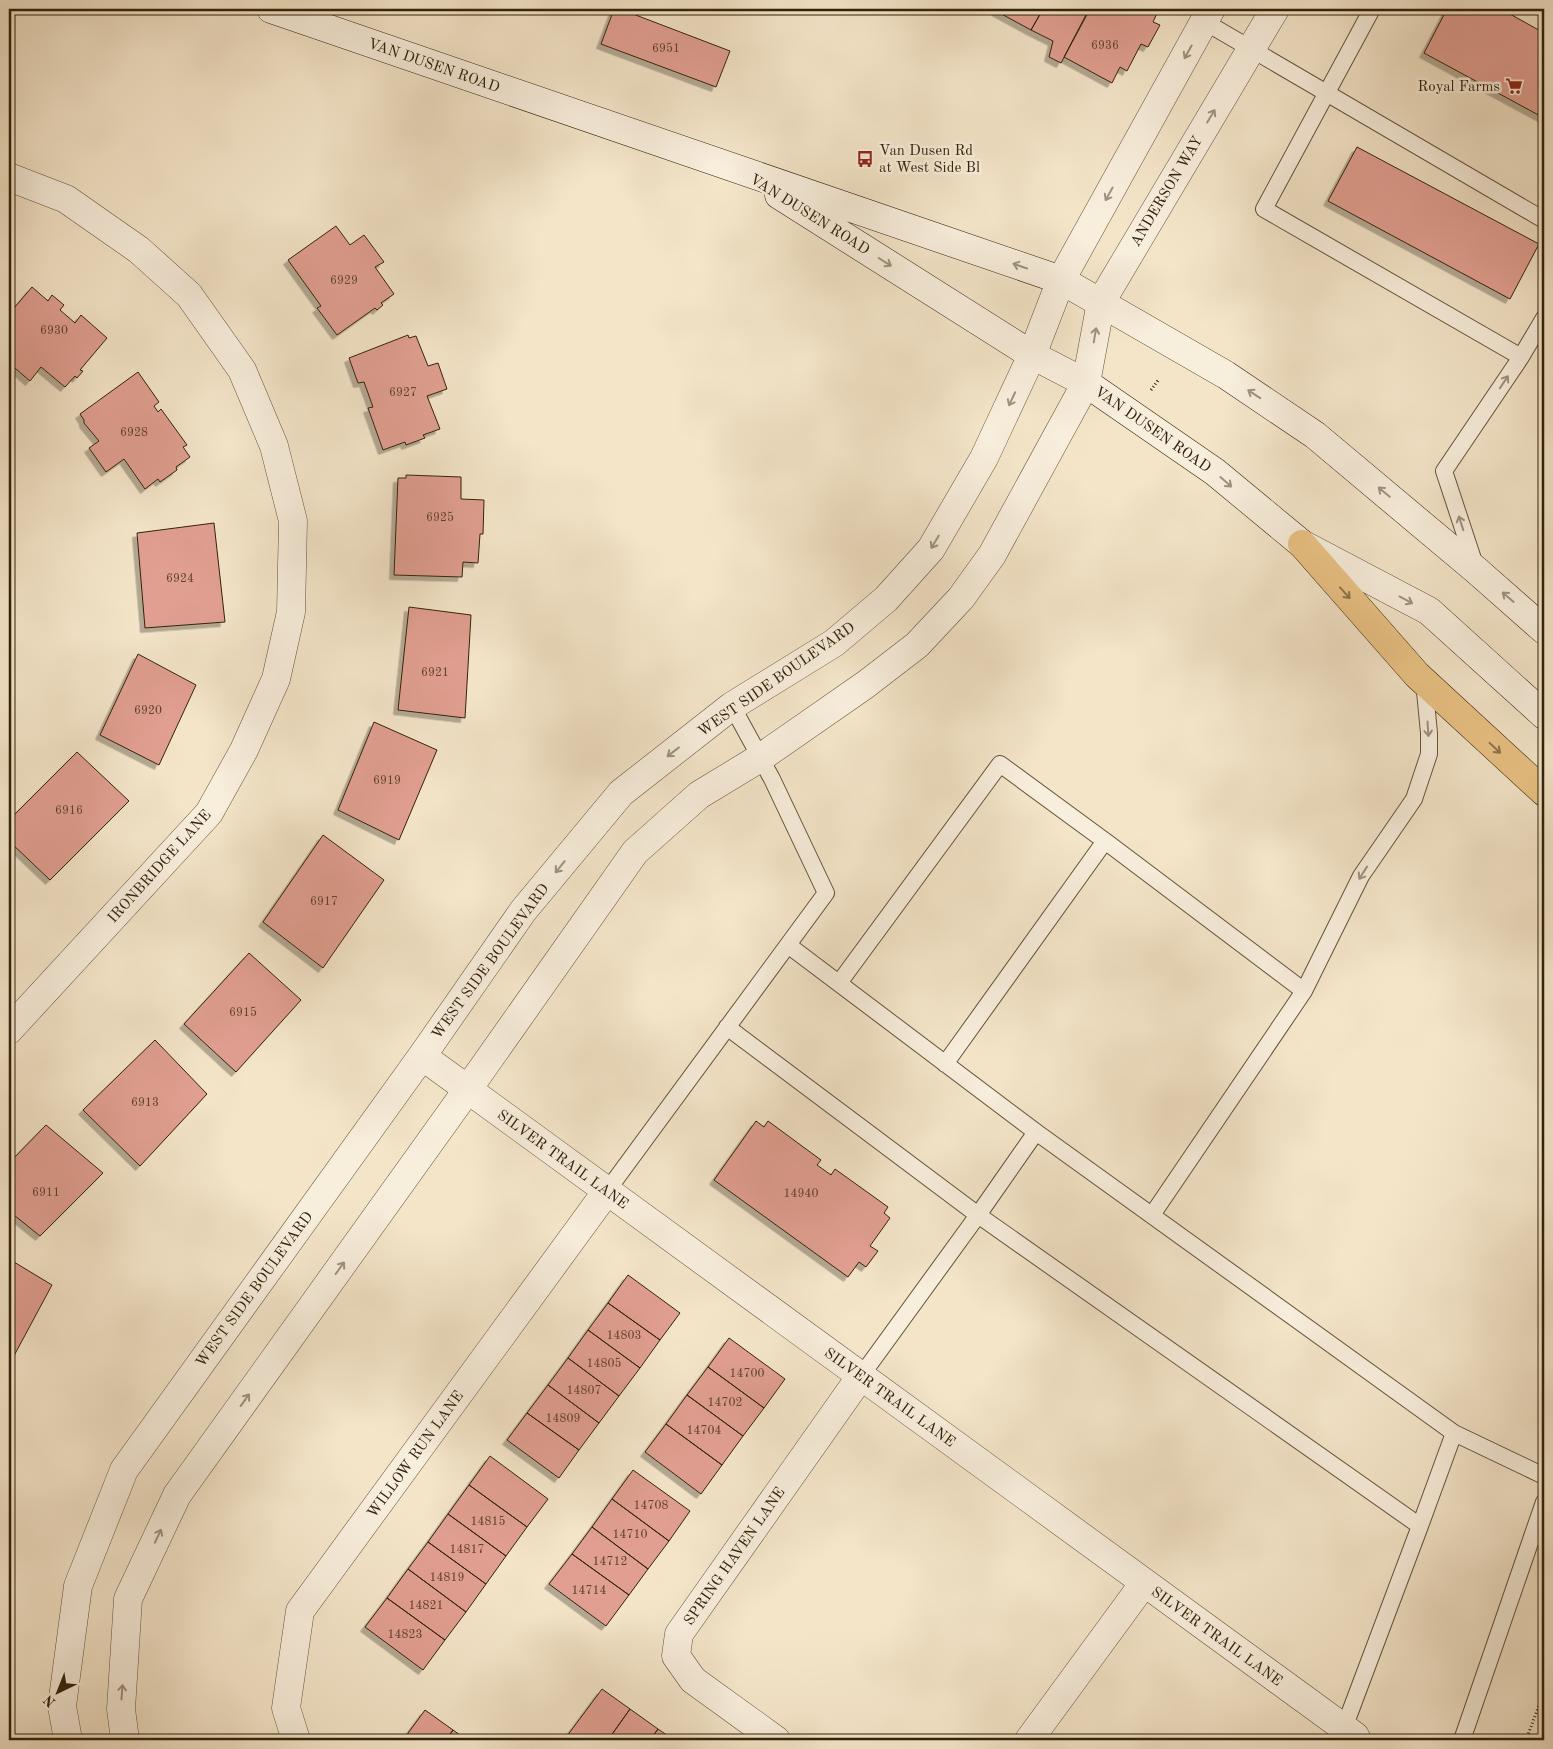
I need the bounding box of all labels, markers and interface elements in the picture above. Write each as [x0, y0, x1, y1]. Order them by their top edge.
street label: VAN DUSEN ROAD [366, 37, 501, 96]
house number: 6936 [1091, 40, 1119, 52]
house number: 6951 [652, 42, 680, 55]
one-way arrow [1183, 44, 1193, 58]
supermarket icon: Royal Farms [1504, 76, 1524, 96]
place label: Royal Farms [1418, 80, 1500, 95]
one-way arrow [1206, 109, 1216, 123]
street label: ANDERSON WAY [1128, 134, 1206, 250]
place label: Van Dusen Rd at West Side Bl [879, 144, 980, 176]
bus stop icon: Van Dusen Rd at West Side Bl [855, 149, 875, 169]
street label: VAN DUSEN ROAD [747, 172, 872, 258]
one-way arrow [1104, 186, 1114, 200]
one-way arrow [877, 257, 891, 267]
one-way arrow [1013, 261, 1029, 271]
house number: 6929 [330, 275, 358, 287]
house number: 6930 [40, 325, 68, 337]
one-way arrow [1090, 328, 1100, 344]
one-way arrow [1499, 375, 1509, 389]
street label: VAN DUSEN ROAD [1091, 384, 1213, 476]
house number: 6927 [389, 387, 417, 399]
one-way arrow [1248, 389, 1262, 399]
one-way arrow [1006, 391, 1016, 406]
house number: 6928 [120, 427, 148, 439]
one-way arrow [1220, 476, 1233, 487]
one-way arrow [1377, 487, 1390, 498]
house number: 6925 [426, 511, 454, 524]
one-way arrow [1456, 516, 1465, 532]
one-way arrow [929, 535, 939, 549]
house number: 6924 [166, 573, 194, 585]
one-way arrow [1340, 587, 1351, 600]
one-way arrow [1501, 592, 1514, 603]
one-way arrow [1399, 595, 1413, 605]
street label: WEST SIDE BOULEVARD [696, 620, 858, 740]
house number: 6921 [421, 667, 449, 679]
house number: 6920 [134, 705, 162, 717]
one-way arrow [1424, 721, 1433, 737]
one-way arrow [1489, 742, 1501, 754]
one-way arrow [667, 746, 680, 757]
house number: 6919 [373, 775, 401, 787]
house number: 6916 [55, 805, 83, 817]
street label: IRONBRIDGE LANE [106, 808, 215, 926]
one-way arrow [554, 860, 565, 873]
one-way arrow [1358, 866, 1368, 880]
street label: WEST SIDE BOULEVARD [430, 881, 553, 1042]
house number: 6917 [310, 896, 338, 908]
house number: 6915 [229, 1006, 257, 1019]
house number: 6913 [131, 1097, 159, 1109]
street label: SILVER TRAIL LANE [494, 1108, 630, 1213]
house number: 6911 [32, 1187, 60, 1199]
house number: 14940 [784, 1188, 818, 1200]
street label: WEST SIDE BOULEVARD [194, 1209, 317, 1370]
one-way arrow [335, 1261, 345, 1275]
house number: 14803 [607, 1330, 641, 1342]
street label: SILVER TRAIL LANE [821, 1346, 957, 1451]
house number: 14805 [587, 1357, 621, 1370]
house number: 14700 [730, 1368, 764, 1380]
house number: 14807 [567, 1385, 601, 1397]
street label: WILLOW RUN LANE [365, 1389, 467, 1521]
one-way arrow [240, 1394, 251, 1407]
house number: 14702 [708, 1397, 742, 1409]
house number: 14809 [546, 1413, 580, 1425]
house number: 14704 [687, 1425, 721, 1437]
street label: SPRING HAVEN LANE [682, 1485, 789, 1629]
house number: 14708 [634, 1500, 668, 1512]
house number: 14815 [471, 1515, 505, 1528]
one-way arrow [154, 1529, 163, 1544]
house number: 14710 [613, 1529, 647, 1541]
house number: 14817 [450, 1544, 484, 1556]
house number: 14712 [593, 1556, 627, 1568]
house number: 14819 [430, 1572, 464, 1584]
house number: 14714 [572, 1585, 606, 1597]
street label: SILVER TRAIL LANE [1148, 1585, 1284, 1690]
house number: 14821 [409, 1600, 443, 1612]
house number: 14823 [388, 1629, 422, 1641]
north arrow [32, 1666, 82, 1716]
one-way arrow [118, 1684, 127, 1700]
text: N [41, 1692, 59, 1710]

